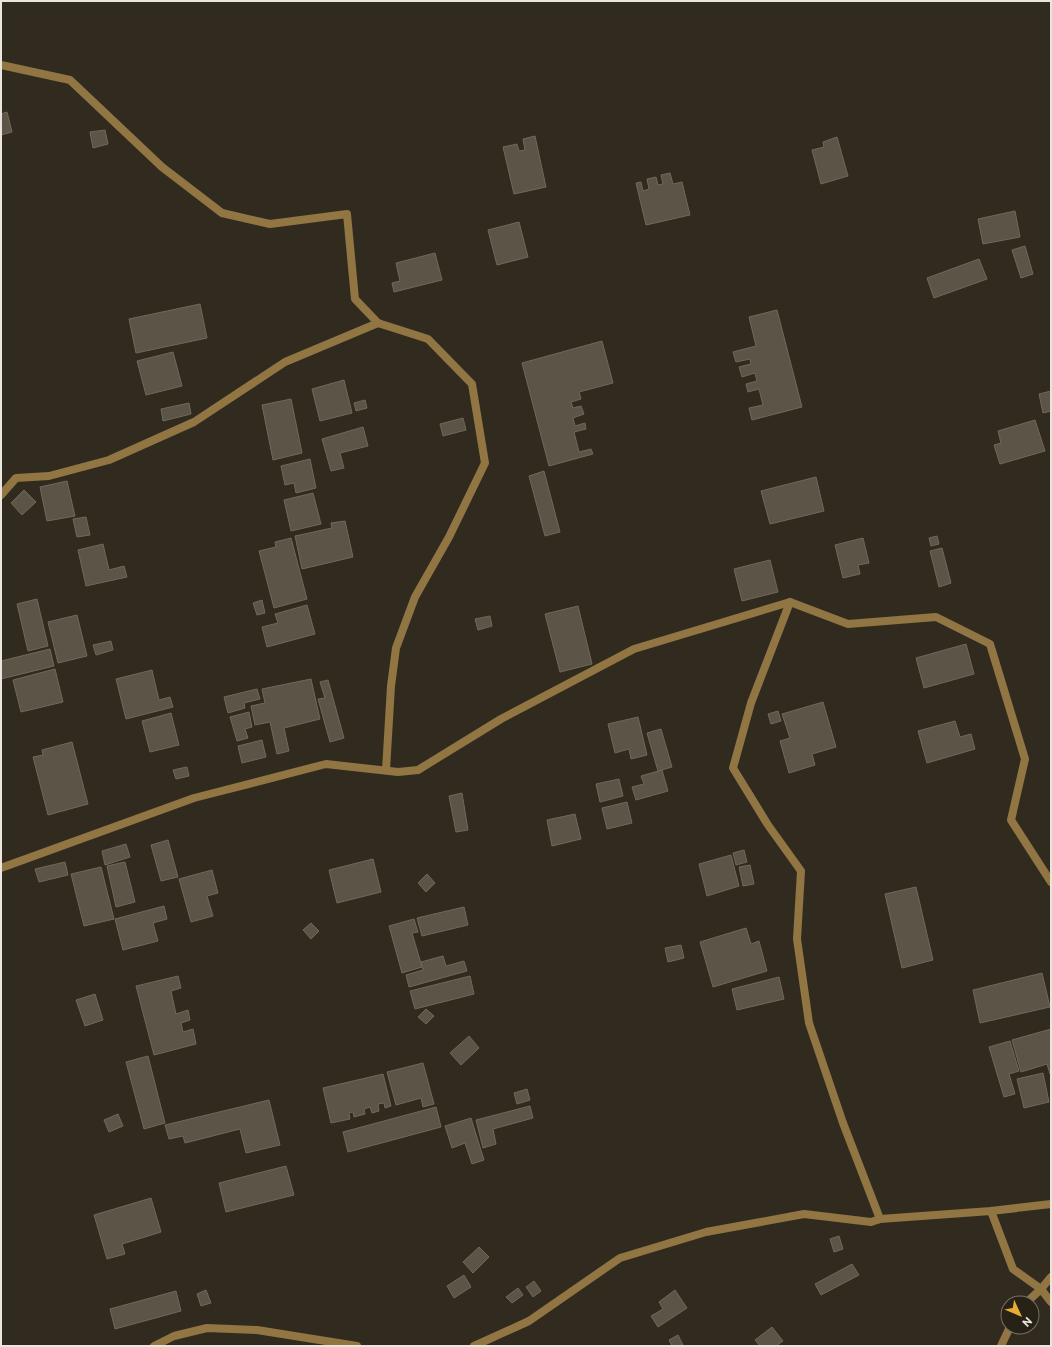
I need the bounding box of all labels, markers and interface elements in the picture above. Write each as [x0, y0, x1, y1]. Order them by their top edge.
north arrow [1000, 1295, 1040, 1335]
text: N [1020, 1315, 1035, 1330]

